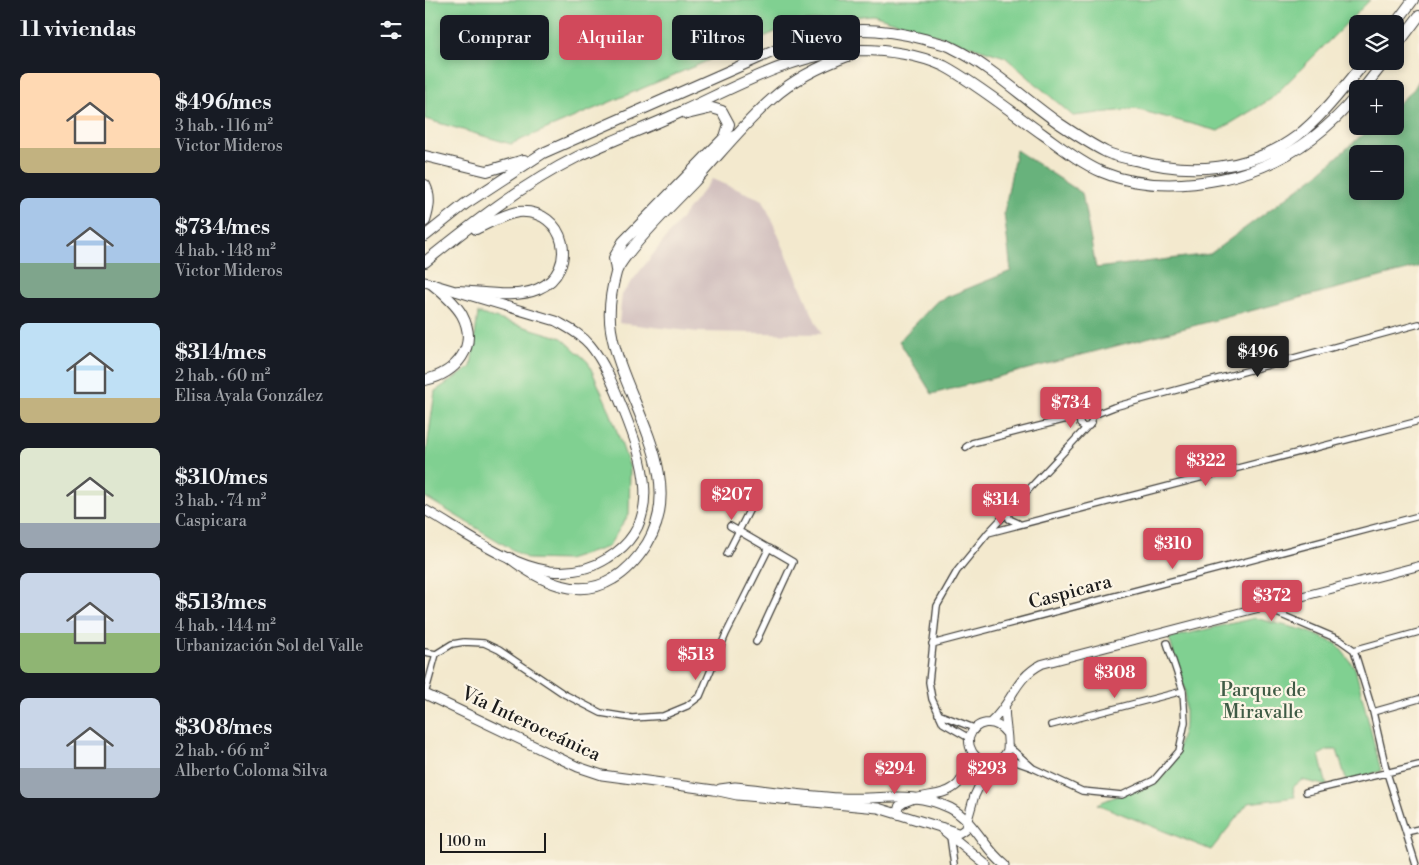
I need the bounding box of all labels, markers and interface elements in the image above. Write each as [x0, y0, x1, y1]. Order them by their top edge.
chip: Comprar [440, 15, 549, 60]
chip: Alquilar [559, 15, 662, 60]
chip: Filtros [672, 15, 763, 60]
chip: Nuevo [773, 15, 860, 60]
map controls [1349, 15, 1404, 200]
button: layers [1349, 15, 1404, 70]
icon: filters [377, 16, 405, 44]
text: 11 viviendas [20, 17, 136, 43]
button: + [1349, 80, 1404, 135]
text: $496/mes [175, 90, 271, 116]
icon: home [60, 93, 120, 153]
text: 3 hab. · 116 m² [175, 116, 273, 136]
text: Victor Mideros [175, 136, 283, 156]
button: − [1349, 145, 1404, 200]
text: $734/mes [175, 215, 270, 241]
icon: home [60, 218, 120, 278]
text: 4 hab. · 148 m² [175, 241, 276, 261]
text: Victor Mideros [175, 261, 283, 281]
pin: $496 [1228, 336, 1288, 378]
text: $314/mes [175, 340, 266, 366]
text: $496 [1238, 342, 1278, 362]
icon: home [60, 343, 120, 403]
text: 2 hab. · 60 m² [175, 366, 270, 386]
text: Elisa Ayala González [175, 386, 323, 406]
pin: $734 [1041, 386, 1101, 429]
text: $734 [1051, 393, 1091, 413]
pin: $322 [1176, 444, 1236, 487]
text: $322 [1186, 451, 1226, 471]
text: $310/mes [175, 465, 268, 491]
icon: home [60, 468, 120, 528]
pin: $207 [702, 478, 762, 521]
pin: $314 [971, 484, 1031, 526]
text: $207 [712, 485, 752, 505]
text: $314 [983, 490, 1019, 510]
text: 3 hab. · 74 m² [175, 491, 266, 511]
text: Caspicara [175, 511, 247, 531]
pin: $310 [1143, 528, 1203, 570]
text: $310 [1154, 534, 1192, 554]
street label: Caspicara [1026, 569, 1115, 615]
pin: $372 [1242, 580, 1302, 622]
text: $372 [1253, 586, 1291, 606]
text: $513/mes [175, 590, 267, 616]
icon: home [60, 593, 120, 653]
text: 4 hab. · 144 m² [175, 616, 276, 636]
text: Urbanización Sol del Valle [175, 636, 363, 656]
pin: $513 [666, 638, 726, 681]
text: $513 [678, 645, 714, 665]
pin: $308 [1085, 656, 1145, 699]
text: $308 [1095, 663, 1135, 683]
park label: Parque de Miravalle [1220, 678, 1306, 724]
street label: Vía Interoceánica [456, 681, 605, 767]
text: $308/mes [175, 715, 272, 741]
icon: home [60, 718, 120, 778]
text: 2 hab. · 66 m² [175, 741, 269, 761]
pin: $294 [865, 752, 925, 795]
pin: $293 [957, 752, 1017, 795]
text: $294 [875, 759, 915, 779]
text: $293 [967, 759, 1007, 779]
text: Alberto Coloma Silva [175, 761, 327, 781]
scale bar [440, 830, 546, 853]
text: 100 m [447, 833, 486, 851]

